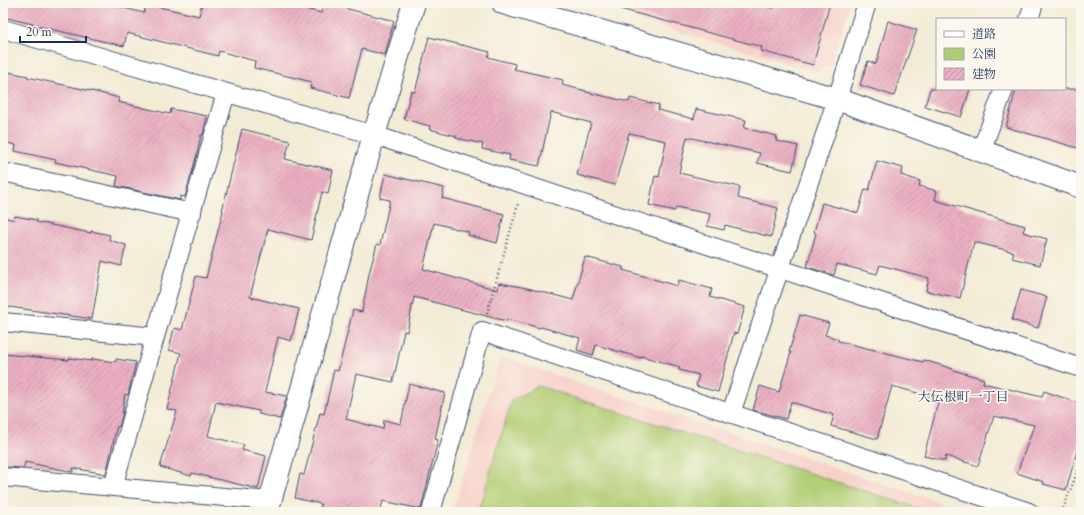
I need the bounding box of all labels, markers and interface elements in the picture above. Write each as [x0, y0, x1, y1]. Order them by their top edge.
scale bar [20, 18, 86, 44]
legend [936, 18, 1066, 90]
text: 20 m [26, 24, 53, 40]
text: 道路 [972, 26, 996, 42]
text: 公園 [972, 46, 996, 62]
text: 建物 [972, 66, 996, 82]
district label: 大伝根町一丁目 [917, 388, 1009, 406]

